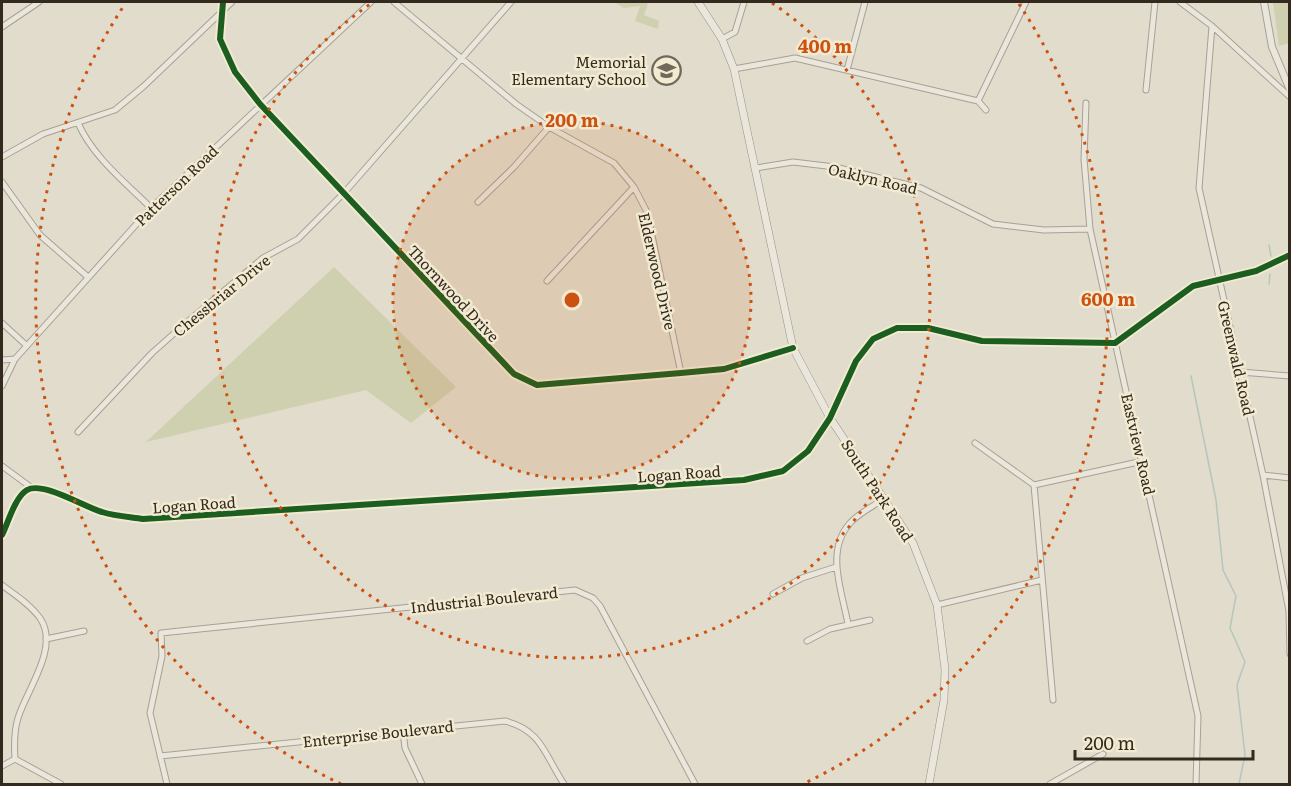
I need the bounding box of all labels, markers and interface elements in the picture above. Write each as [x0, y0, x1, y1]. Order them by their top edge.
text: 400 m [798, 32, 852, 59]
place label: Memorial Elementary School [511, 50, 646, 90]
school or university icon: Memorial Elementary School [651, 54, 683, 86]
text: 200 m [545, 106, 599, 133]
street label: Patterson Road [129, 139, 223, 231]
street label: Oaklyn Road [826, 157, 920, 199]
street label: Elderwood Drive [633, 210, 683, 332]
street label: Thornwood Drive [403, 239, 505, 347]
street label: Chessbriar Drive [167, 248, 275, 342]
text: 600 m [1081, 285, 1135, 312]
centre of rings [562, 290, 582, 310]
street label: Greenwald Road [1213, 298, 1261, 418]
street label: Eastview Road [1116, 391, 1162, 497]
street label: South Park Road [836, 434, 920, 546]
street label: Logan Road [636, 459, 722, 487]
street label: Logan Road [151, 490, 237, 518]
street label: Industrial Boulevard [409, 580, 559, 618]
street label: Enterprise Boulevard [301, 714, 455, 752]
scale bar [1075, 723, 1254, 761]
text: 200 m [1084, 729, 1135, 756]

